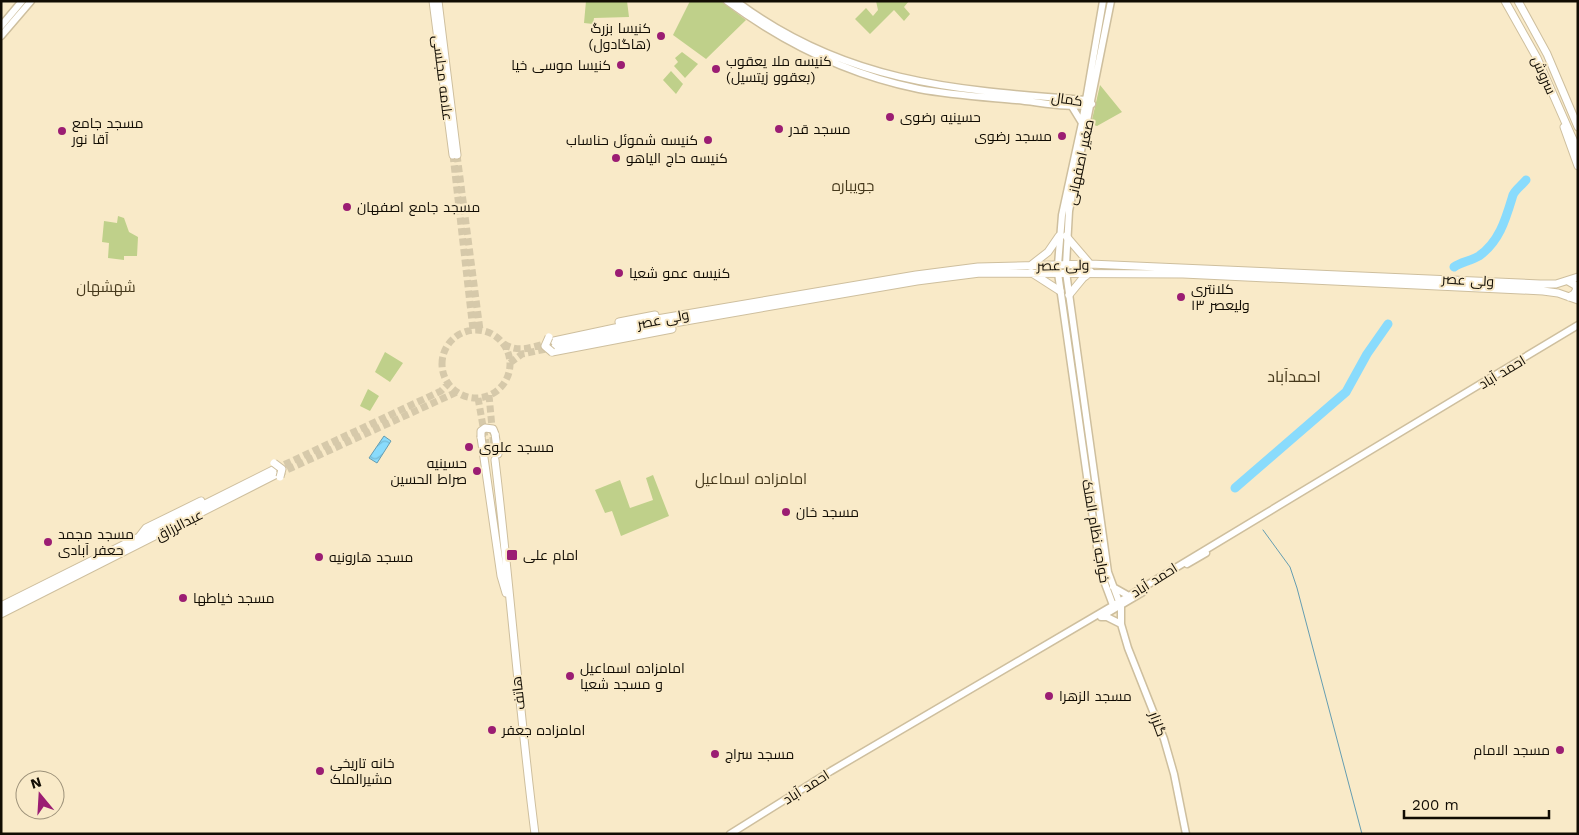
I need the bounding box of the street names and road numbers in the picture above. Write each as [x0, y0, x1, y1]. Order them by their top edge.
street label: علامه مجلسی [430, 35, 456, 121]
street label: سروش [1529, 53, 1559, 97]
street label: کمال [1050, 89, 1084, 110]
street label: صغیر اصفهانی [1063, 118, 1097, 206]
street label: ولی عصر [1036, 257, 1089, 273]
street label: ولی عصر [1440, 271, 1495, 289]
street label: ولی عصر [635, 306, 690, 332]
street label: احمد آباد [1476, 352, 1528, 392]
street label: خواجه نظام الملک [1077, 478, 1113, 584]
street label: عبدالرزاق [153, 506, 206, 545]
street label: احمد آباد [1128, 560, 1180, 600]
street label: هاتف [508, 675, 528, 711]
street label: گلزار [1146, 708, 1170, 739]
street label: احمد آباد [780, 767, 832, 807]

